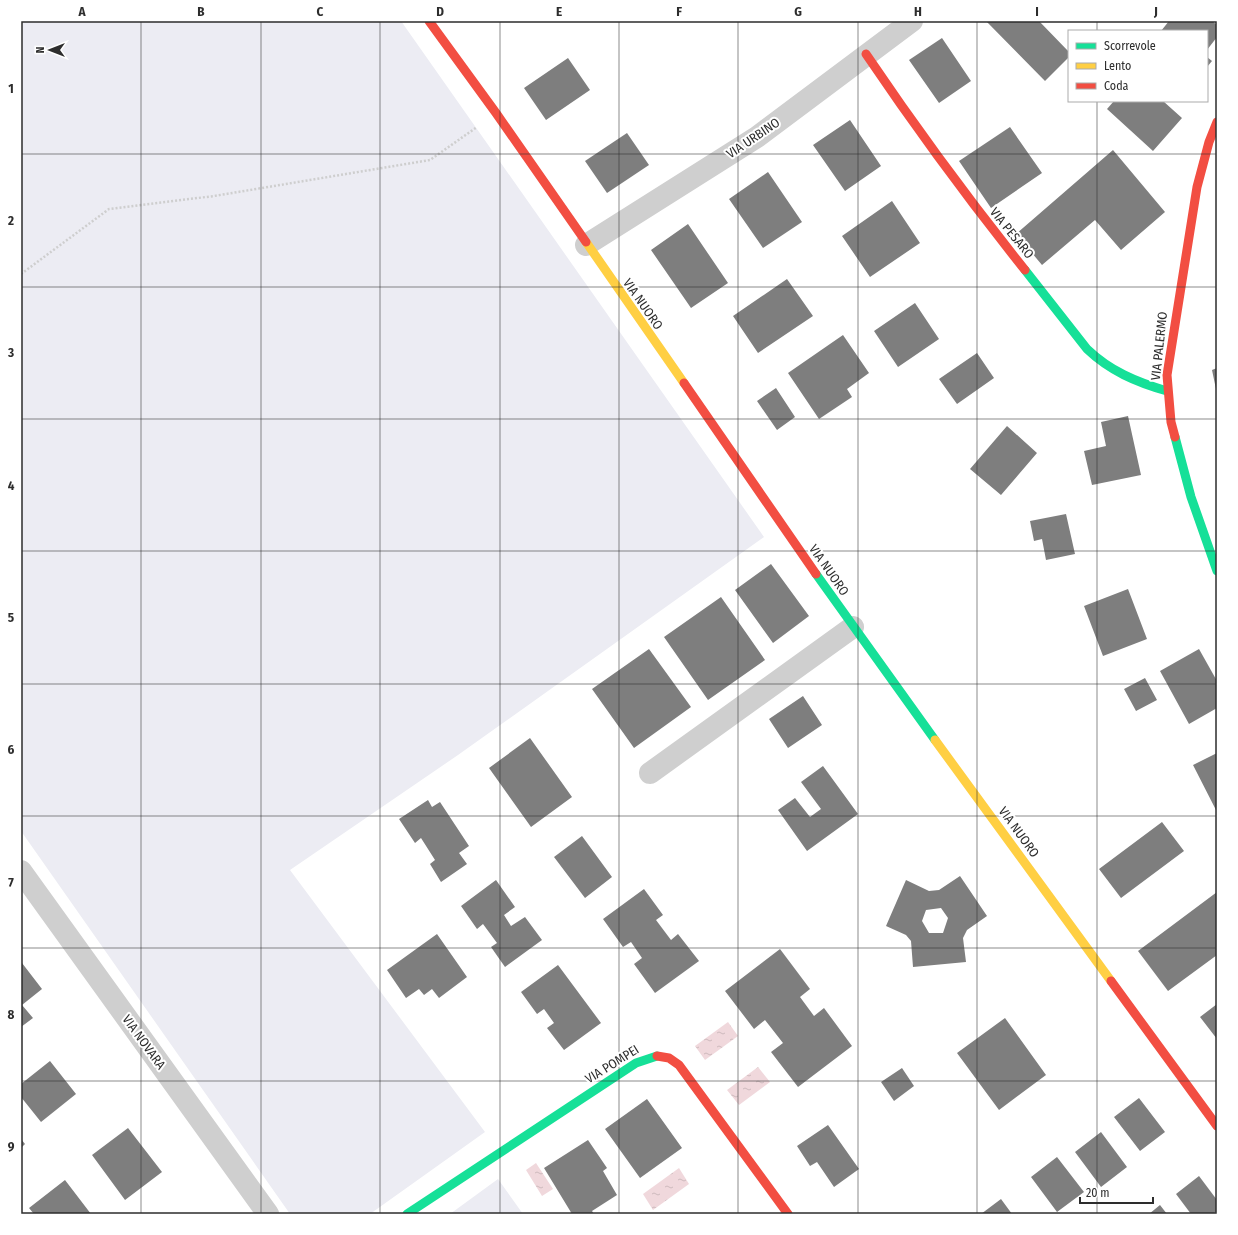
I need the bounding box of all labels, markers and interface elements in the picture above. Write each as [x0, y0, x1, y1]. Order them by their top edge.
text: A [77, 4, 86, 19]
text: B [197, 4, 205, 19]
text: C [317, 4, 324, 19]
text: D [436, 4, 444, 19]
text: E [556, 4, 562, 19]
text: F [676, 4, 682, 19]
text: G [794, 4, 802, 19]
text: H [914, 4, 922, 19]
text: I [1035, 4, 1039, 19]
text: J [1153, 4, 1158, 19]
north arrow [30, 30, 70, 70]
legend [1068, 30, 1208, 102]
text: Scorrevole [1104, 39, 1156, 53]
text: N [34, 47, 47, 53]
text: Lento [1104, 59, 1131, 73]
text: Coda [1104, 79, 1129, 93]
text: 1 [8, 81, 14, 96]
street label: VIA URBINO [723, 115, 783, 161]
street label: VIA PESARO [987, 205, 1037, 261]
text: 2 [7, 213, 14, 228]
street label: VIA NUORO [620, 276, 666, 332]
street label: VIA PALERMO [1148, 311, 1170, 381]
text: 3 [7, 345, 14, 360]
text: 4 [8, 478, 15, 493]
street label: VIA NUORO [806, 542, 852, 598]
text: 5 [8, 610, 14, 625]
text: 6 [8, 742, 15, 757]
street label: VIA NUORO [996, 804, 1042, 860]
text: 7 [8, 875, 14, 890]
text: 8 [8, 1007, 15, 1022]
street label: VIA NOVARA [119, 1012, 169, 1072]
street label: VIA POMPEI [582, 1042, 642, 1086]
text: 9 [8, 1139, 15, 1154]
scale bar [1080, 1179, 1153, 1205]
text: 20 m [1086, 1186, 1110, 1200]

